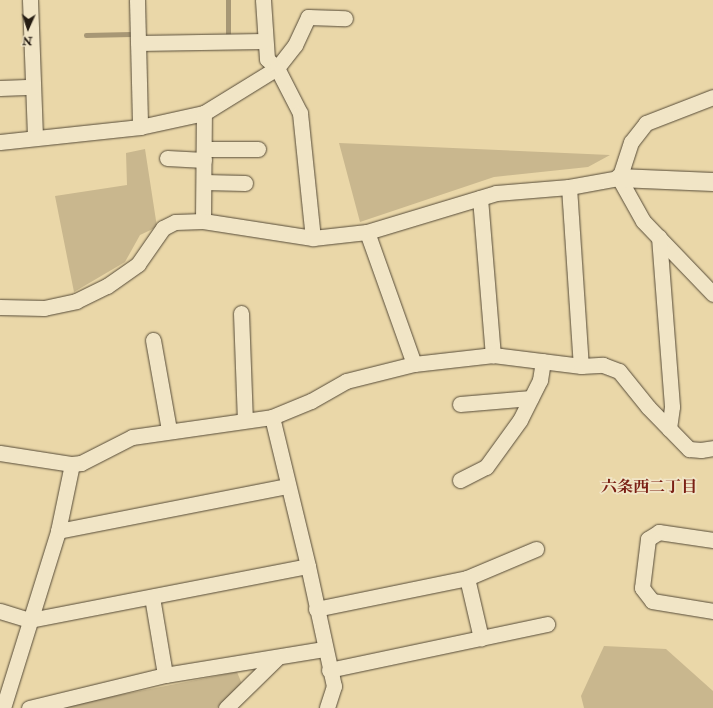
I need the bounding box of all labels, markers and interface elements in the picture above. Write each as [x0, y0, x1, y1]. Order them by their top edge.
north arrow [8, 8, 48, 48]
text: N [22, 34, 33, 47]
district label: 六条西二丁目 [601, 477, 697, 497]

